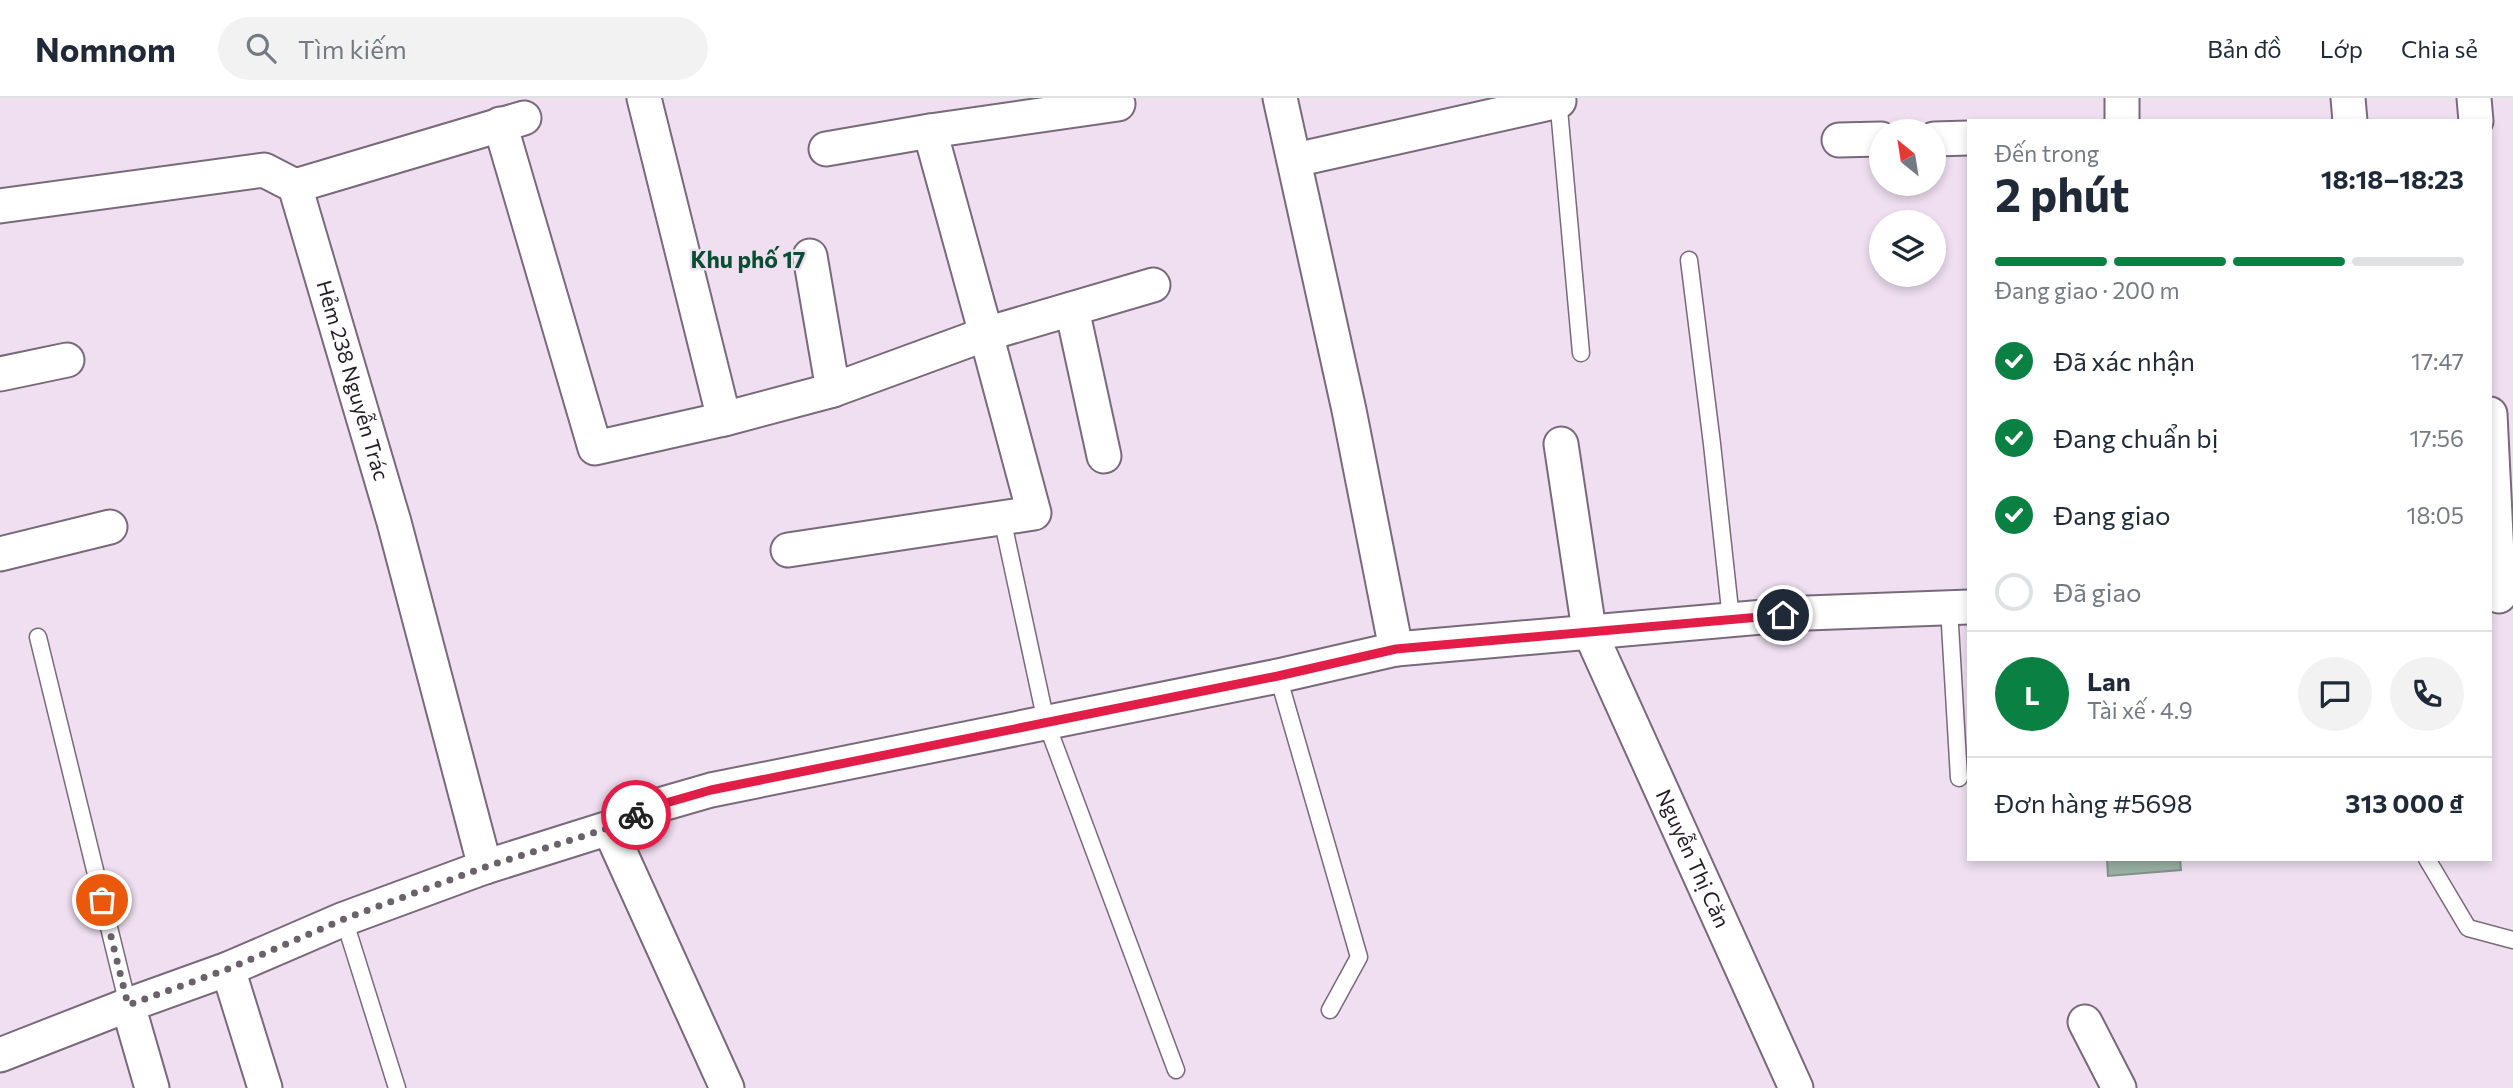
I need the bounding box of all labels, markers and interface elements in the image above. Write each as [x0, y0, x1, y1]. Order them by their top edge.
search box [218, 17, 708, 80]
text: Nomnom [35, 28, 176, 69]
icon: search [242, 29, 280, 67]
text: Tìm kiếm [298, 33, 407, 64]
text: Bản đồ [2207, 34, 2282, 63]
text: Lớp [2320, 34, 2363, 63]
text: Chia sẻ [2401, 34, 2478, 63]
north arrow [1869, 119, 1946, 196]
map controls [1869, 119, 1946, 287]
text: Đến trong [1995, 139, 2099, 167]
text: 18:18–18:23 [2321, 163, 2464, 194]
text: 2 phút [1995, 165, 2129, 221]
button: layers [1869, 210, 1946, 287]
district label: Khu phố 17 [691, 245, 806, 273]
text: Đang giao · 200 m [1995, 276, 2180, 304]
street label: Hẻm 238 Nguyễn Trác [312, 277, 395, 483]
icon: check [1995, 342, 2033, 380]
text: Đã xác nhận [2054, 345, 2195, 376]
text: 17:47 [2411, 347, 2464, 375]
icon: check [1995, 419, 2033, 457]
text: Đang chuẩn bị [2054, 422, 2218, 453]
text: 17:56 [2409, 424, 2464, 452]
icon: check [1995, 496, 2033, 534]
text: Đang giao [2054, 499, 2171, 530]
text: 18:05 [2407, 501, 2464, 529]
text: Đã giao [2054, 576, 2142, 607]
pin [1753, 585, 1813, 645]
icon: home [1764, 596, 1802, 634]
button: chat [2298, 657, 2372, 731]
button: phone [2390, 657, 2464, 731]
text: Lan [2087, 665, 2131, 696]
text: L [2024, 679, 2040, 710]
text: Tài xế · 4.9 [2087, 696, 2193, 724]
courier [601, 780, 671, 850]
street label: Nguyễn Thị Căn [1652, 785, 1736, 931]
text: Đơn hàng #5698 [1995, 787, 2193, 818]
text: 313 000 ₫ [2345, 787, 2464, 818]
icon: bike [617, 796, 655, 834]
pin [72, 870, 132, 930]
icon: bag [83, 881, 121, 919]

